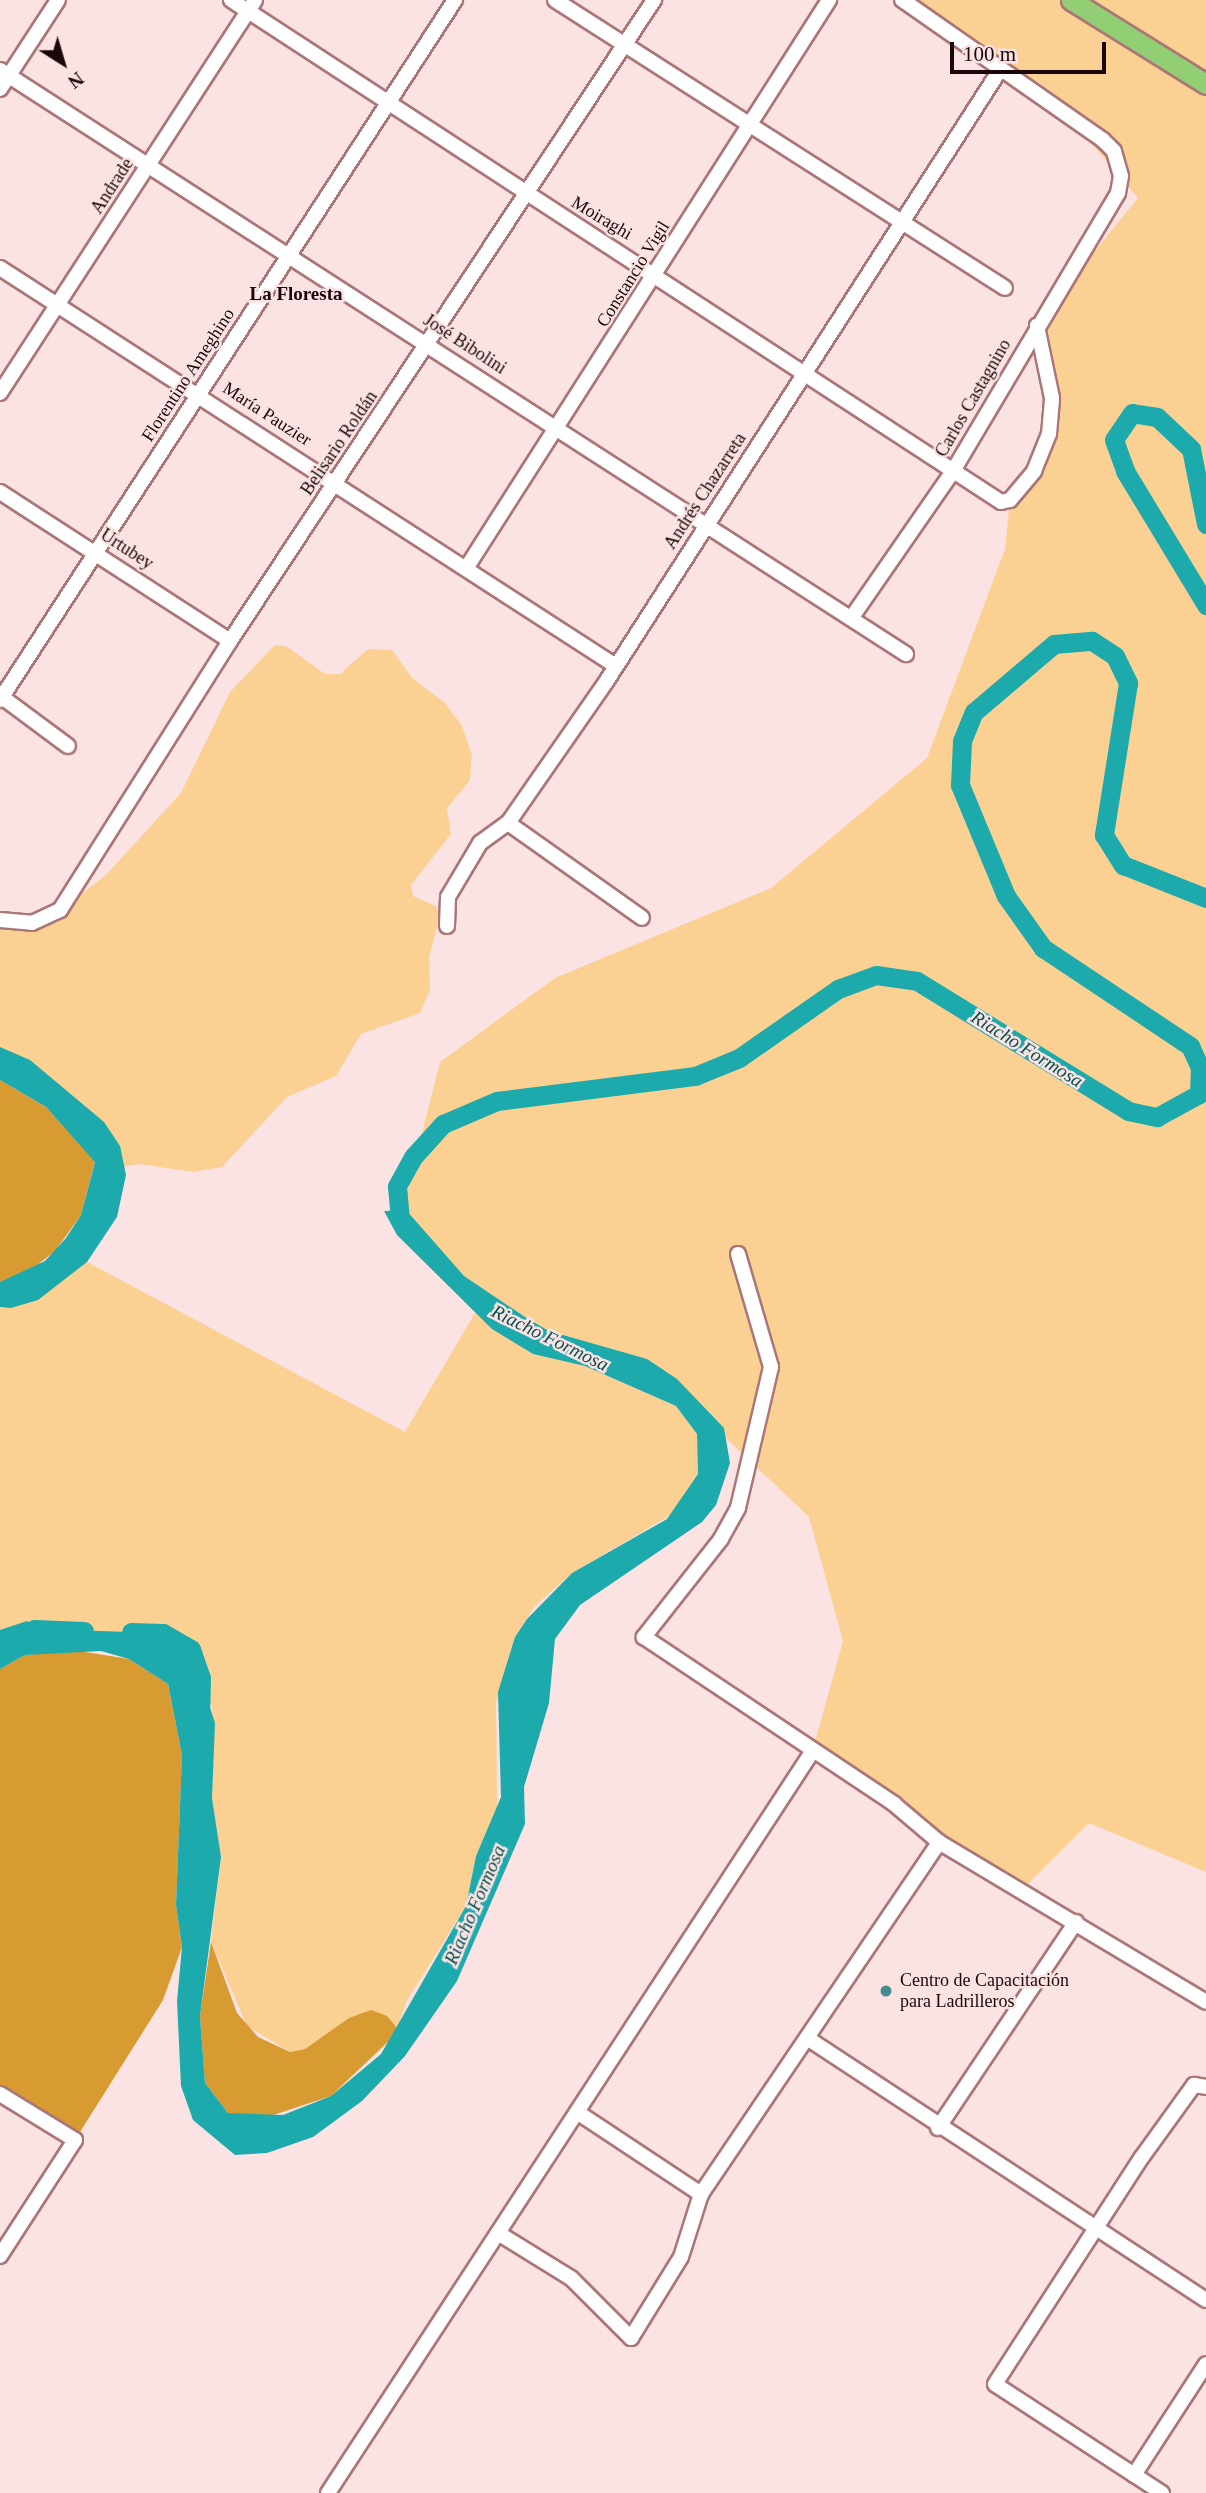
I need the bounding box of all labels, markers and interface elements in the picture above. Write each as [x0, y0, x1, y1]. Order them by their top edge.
north arrow [28, 28, 98, 98]
scale bar [954, 28, 1110, 72]
text: 100 m [963, 42, 1016, 66]
text: N [64, 68, 88, 93]
street label: Andrade [86, 154, 138, 218]
street label: Moiraghi [568, 191, 636, 245]
street label: Constancio Vigil [592, 217, 674, 331]
district label: La Floresta [249, 283, 343, 305]
street label: Florentino Ameghino [137, 304, 239, 446]
street label: José Bibolini [419, 309, 511, 379]
street label: Carlos Castagnino [931, 335, 1015, 461]
street label: María Pauzier [219, 377, 315, 451]
street label: Belisario Roldán [296, 387, 382, 499]
street label: Andrés Chazarreta [659, 429, 751, 553]
street label: Urtubey [96, 524, 158, 574]
water label: Riacho Formosa [967, 1006, 1087, 1092]
water label: Riacho Formosa [488, 1300, 612, 1376]
water label: Riacho Formosa [440, 1842, 510, 1968]
place label: Centro de Capacitación para Ladrilleros [900, 1970, 1069, 2012]
marker: Centro de Capacitación para Ladrilleros [878, 1983, 894, 1999]

